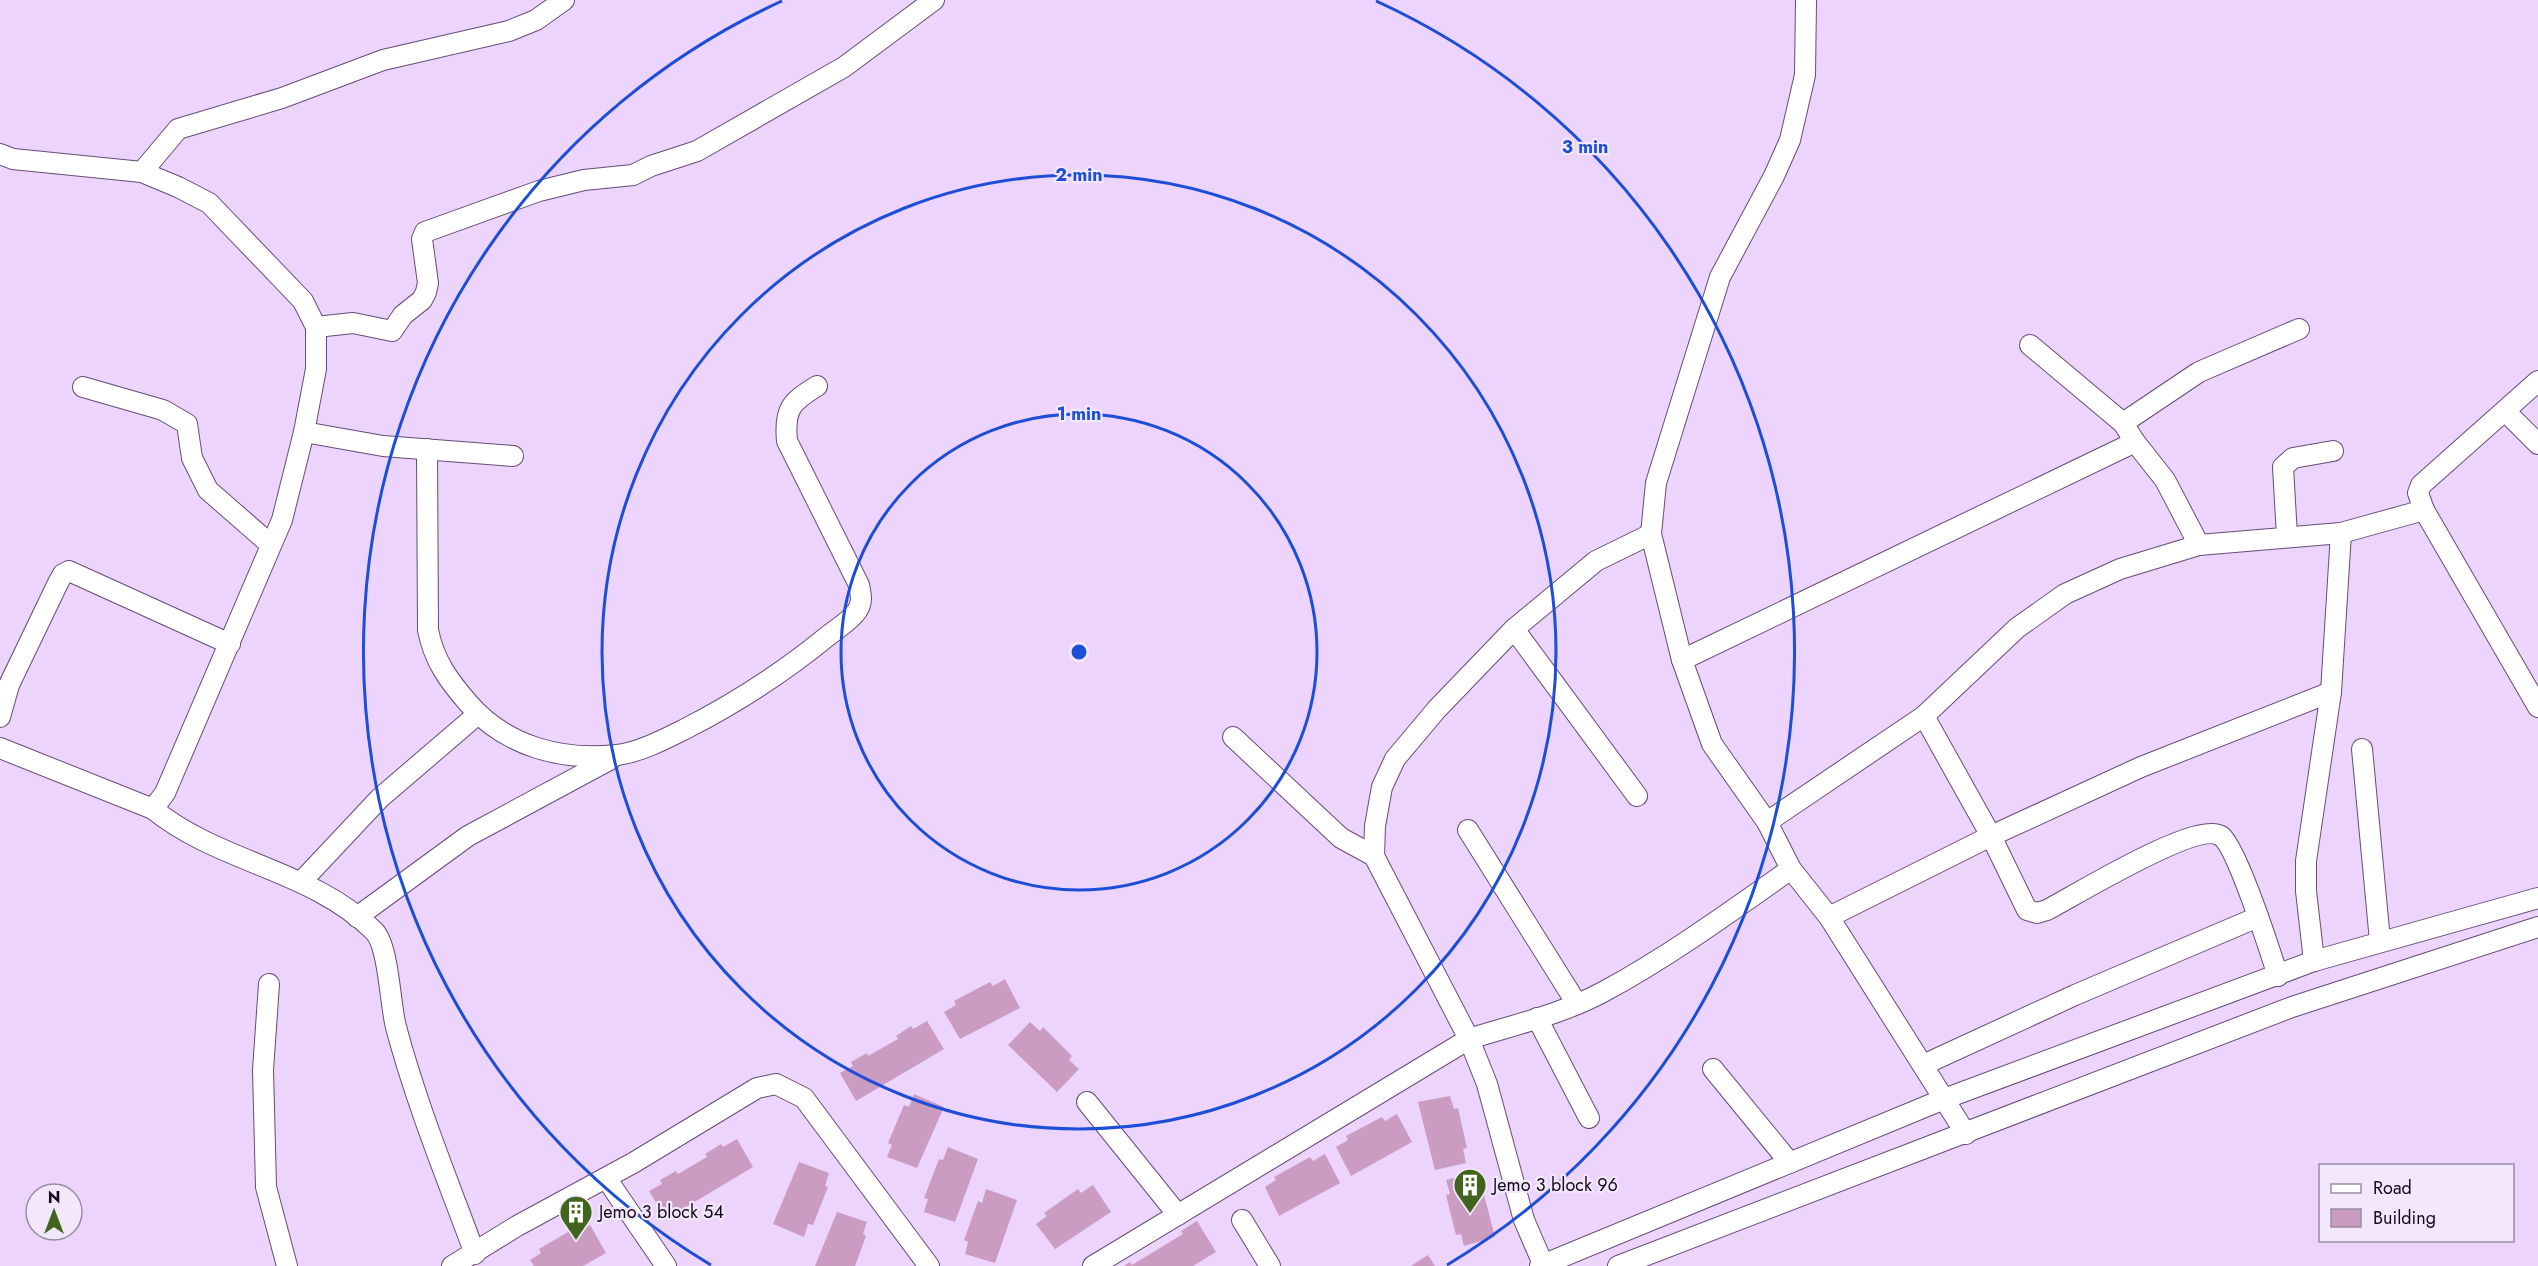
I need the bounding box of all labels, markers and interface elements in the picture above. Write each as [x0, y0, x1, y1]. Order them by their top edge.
text: 3 min [1562, 134, 1608, 160]
text: 2 min [1055, 162, 1103, 188]
text: 1 min [1057, 401, 1101, 427]
centre of rings [1069, 642, 1089, 662]
legend [2319, 1164, 2514, 1242]
building icon: Jemo 3 block 96 [1452, 1167, 1488, 1214]
place label: Jemo 3 block 96 [1491, 1172, 1618, 1198]
text: Road [2373, 1175, 2412, 1201]
north arrow [24, 1182, 84, 1242]
text: N [48, 1186, 60, 1209]
building icon: Jemo 3 block 54 [558, 1194, 594, 1241]
place label: Jemo 3 block 54 [597, 1199, 724, 1225]
text: Building [2373, 1205, 2436, 1231]

